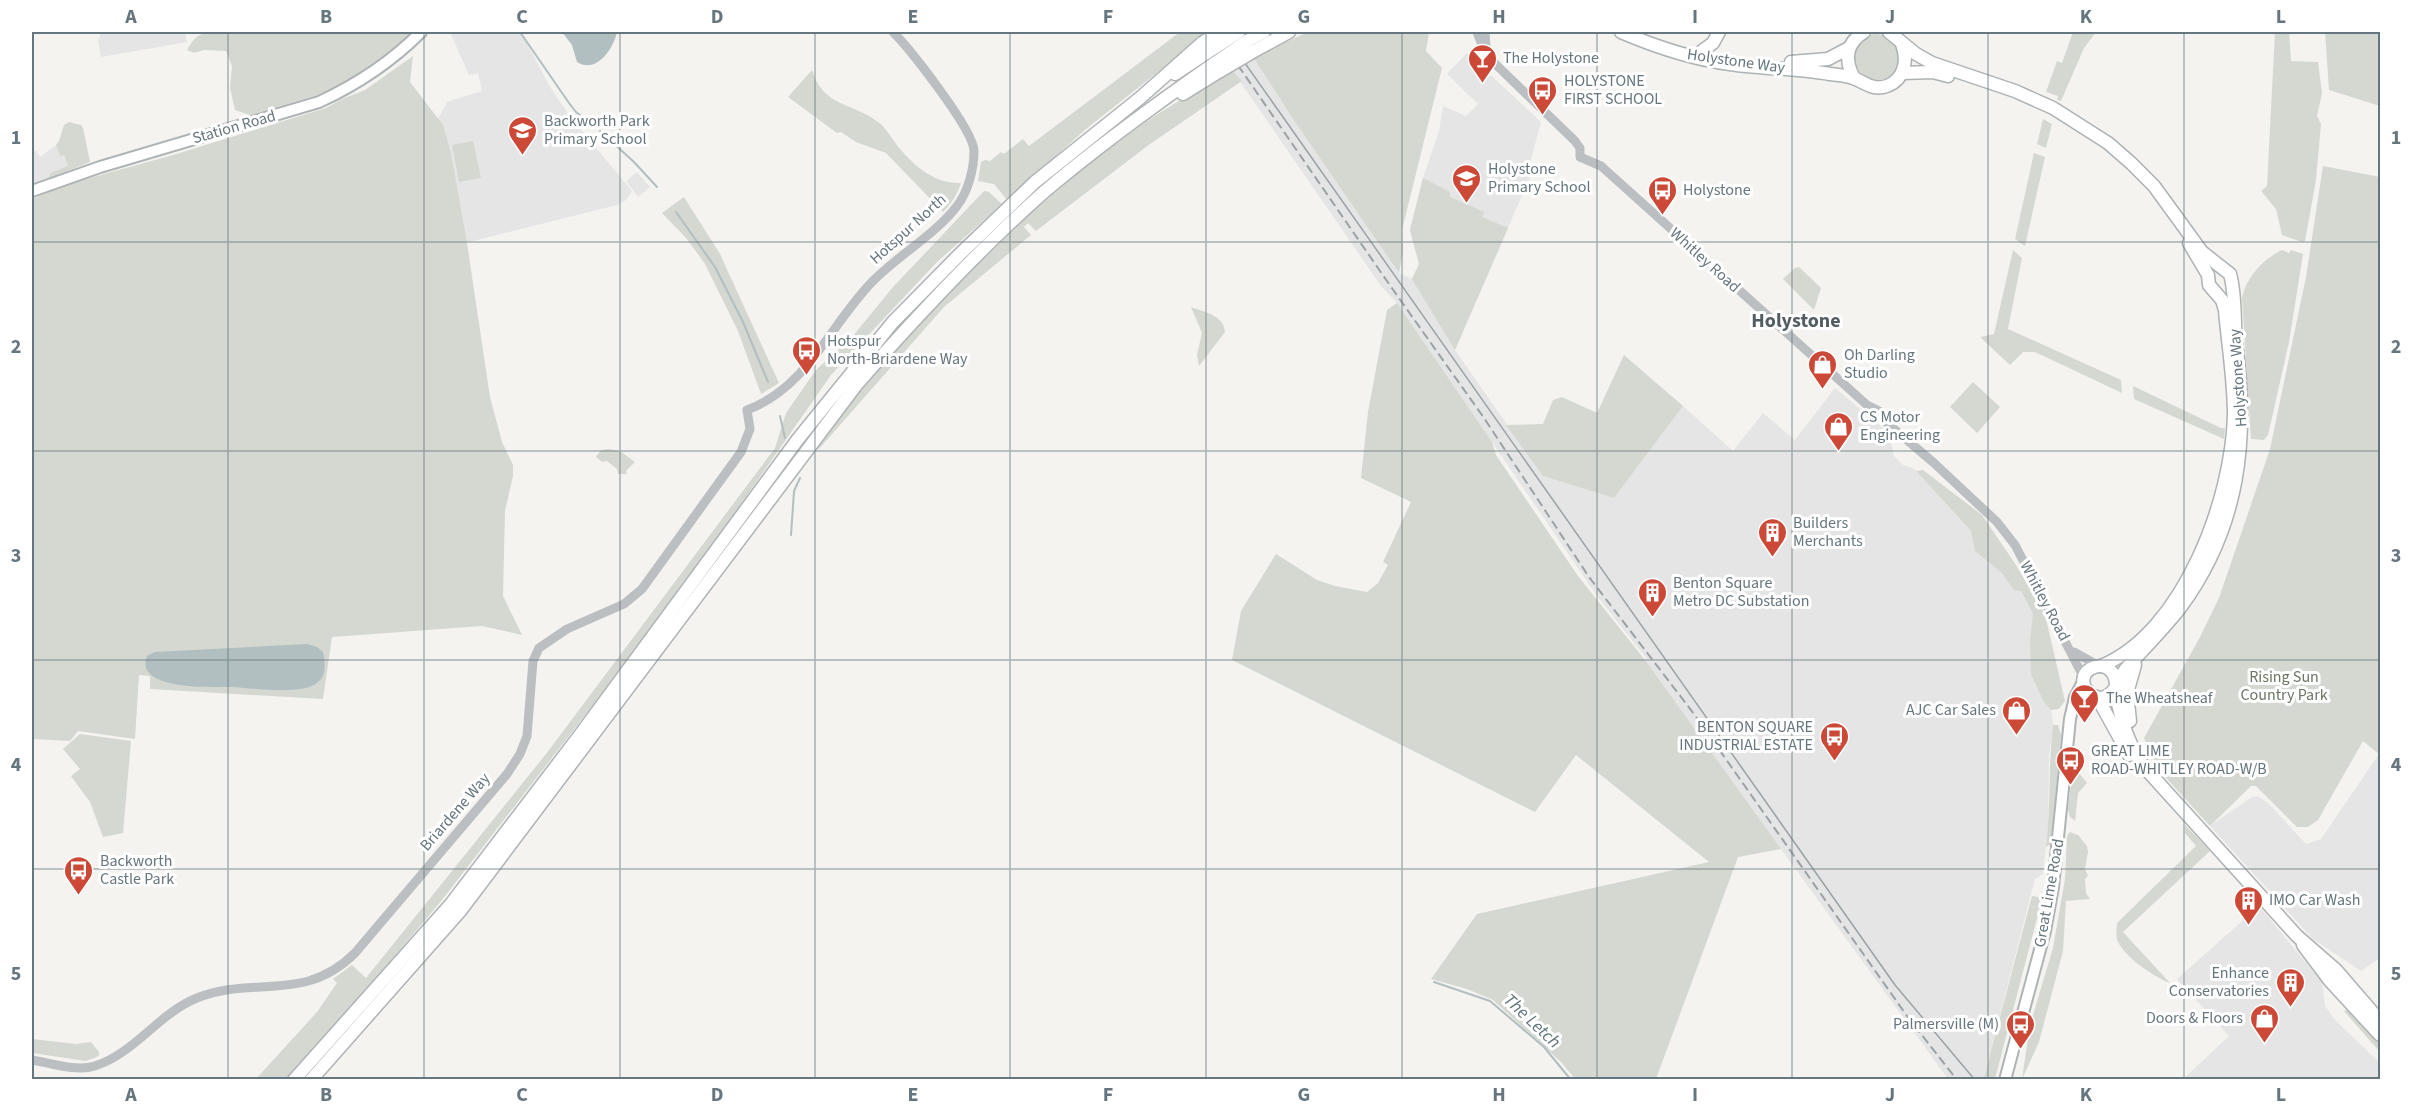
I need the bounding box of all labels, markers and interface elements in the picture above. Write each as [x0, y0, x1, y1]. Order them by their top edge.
text: A [124, 3, 137, 31]
text: B [320, 3, 332, 31]
text: C [516, 3, 528, 31]
text: D [711, 3, 723, 31]
text: E [908, 3, 918, 31]
text: F [1103, 3, 1113, 31]
text: G [1298, 3, 1310, 31]
text: H [1492, 3, 1506, 31]
text: I [1692, 3, 1698, 31]
text: J [1885, 3, 1895, 31]
text: K [2080, 3, 2093, 31]
text: L [2276, 3, 2286, 31]
bar icon: The Holystone [1466, 42, 1498, 84]
street label: Holystone Way [1686, 43, 1787, 79]
place label: The Holystone [1503, 47, 1599, 69]
place label: HOLYSTONE FIRST SCHOOL [1564, 70, 1662, 110]
bus stop icon: HOLYSTONE FIRST SCHOOL [1527, 74, 1559, 116]
street label: Station Road [190, 105, 278, 149]
place label: Backworth Park Primary School [544, 110, 650, 150]
school or university icon: Backworth Park Primary School [507, 114, 539, 156]
text: 1 [11, 124, 21, 152]
text: 1 [2391, 124, 2401, 152]
place label: Holystone Primary School [1488, 158, 1590, 198]
school or university icon: Holystone Primary School [1451, 162, 1483, 204]
bus stop icon: Holystone [1646, 174, 1678, 216]
place label: Holystone [1683, 179, 1751, 201]
street label: Hotspur North [865, 189, 951, 269]
street label: Whitley Road [1665, 222, 1745, 298]
district label: Holystone [1751, 307, 1841, 335]
street label: Holystone Way [2224, 328, 2252, 428]
place label: Hotspur North-Briardene Way [827, 330, 968, 370]
text: 2 [11, 333, 21, 361]
text: 2 [2391, 333, 2401, 361]
bus stop icon: Hotspur North-Briardene Way [790, 334, 822, 376]
place label: Oh Darling Studio [1844, 344, 1915, 384]
shop icon: Oh Darling Studio [1807, 348, 1839, 390]
place label: CS Motor Engineering [1860, 406, 1940, 446]
shop icon: CS Motor Engineering [1823, 410, 1855, 452]
place label: Builders Merchants [1793, 512, 1863, 552]
building icon: Builders Merchants [1756, 516, 1788, 558]
text: 3 [11, 542, 21, 570]
text: 3 [2391, 542, 2401, 570]
street label: Whitley Road [2015, 557, 2075, 645]
place label: Benton Square Metro DC Substation [1673, 572, 1809, 612]
building icon: Benton Square Metro DC Substation [1636, 576, 1668, 618]
park label: Rising Sun Country Park [2240, 666, 2328, 706]
bar icon: The Wheatsheaf [2069, 682, 2101, 724]
place label: The Wheatsheaf [2106, 687, 2214, 709]
shop icon: AJC Car Sales [2001, 694, 2033, 736]
place label: AJC Car Sales [1906, 699, 1996, 721]
place label: BENTON SQUARE INDUSTRIAL ESTATE [1679, 716, 1813, 756]
bus stop icon: BENTON SQUARE INDUSTRIAL ESTATE [1818, 720, 1850, 762]
place label: GREAT LIME ROAD-WHITLEY ROAD-W/B [2091, 740, 2267, 780]
bus stop icon: GREAT LIME ROAD-WHITLEY ROAD-W/B [2054, 744, 2086, 786]
text: 4 [11, 751, 22, 779]
text: 4 [2391, 751, 2402, 779]
street label: Briardene Way [415, 768, 495, 856]
street label: Great Lime Road [2029, 837, 2069, 949]
place label: Backworth Castle Park [100, 850, 174, 890]
bus stop icon: Backworth Castle Park [63, 854, 95, 896]
building icon: IMO Car Wash [2232, 884, 2264, 926]
place label: IMO Car Wash [2269, 889, 2360, 911]
text: 5 [11, 960, 21, 988]
text: 5 [2391, 960, 2401, 988]
place label: Enhance Conservatories [2169, 962, 2269, 1002]
building icon: Enhance Conservatories [2274, 966, 2306, 1008]
water label: The Letch [1498, 988, 1566, 1054]
shop icon: Doors & Floors [2248, 1002, 2280, 1044]
place label: Doors & Floors [2146, 1007, 2243, 1029]
bus stop icon: Palmersville (M) [2004, 1008, 2036, 1050]
place label: Palmersville (M) [1893, 1013, 1999, 1035]
text: A [124, 1081, 137, 1109]
text: B [320, 1081, 332, 1109]
text: C [516, 1081, 528, 1109]
text: D [711, 1081, 723, 1109]
text: E [908, 1081, 918, 1109]
text: F [1103, 1081, 1113, 1109]
text: G [1298, 1081, 1310, 1109]
text: H [1492, 1081, 1506, 1109]
text: I [1692, 1081, 1698, 1109]
text: J [1885, 1081, 1895, 1109]
text: K [2080, 1081, 2093, 1109]
text: L [2276, 1081, 2286, 1109]

